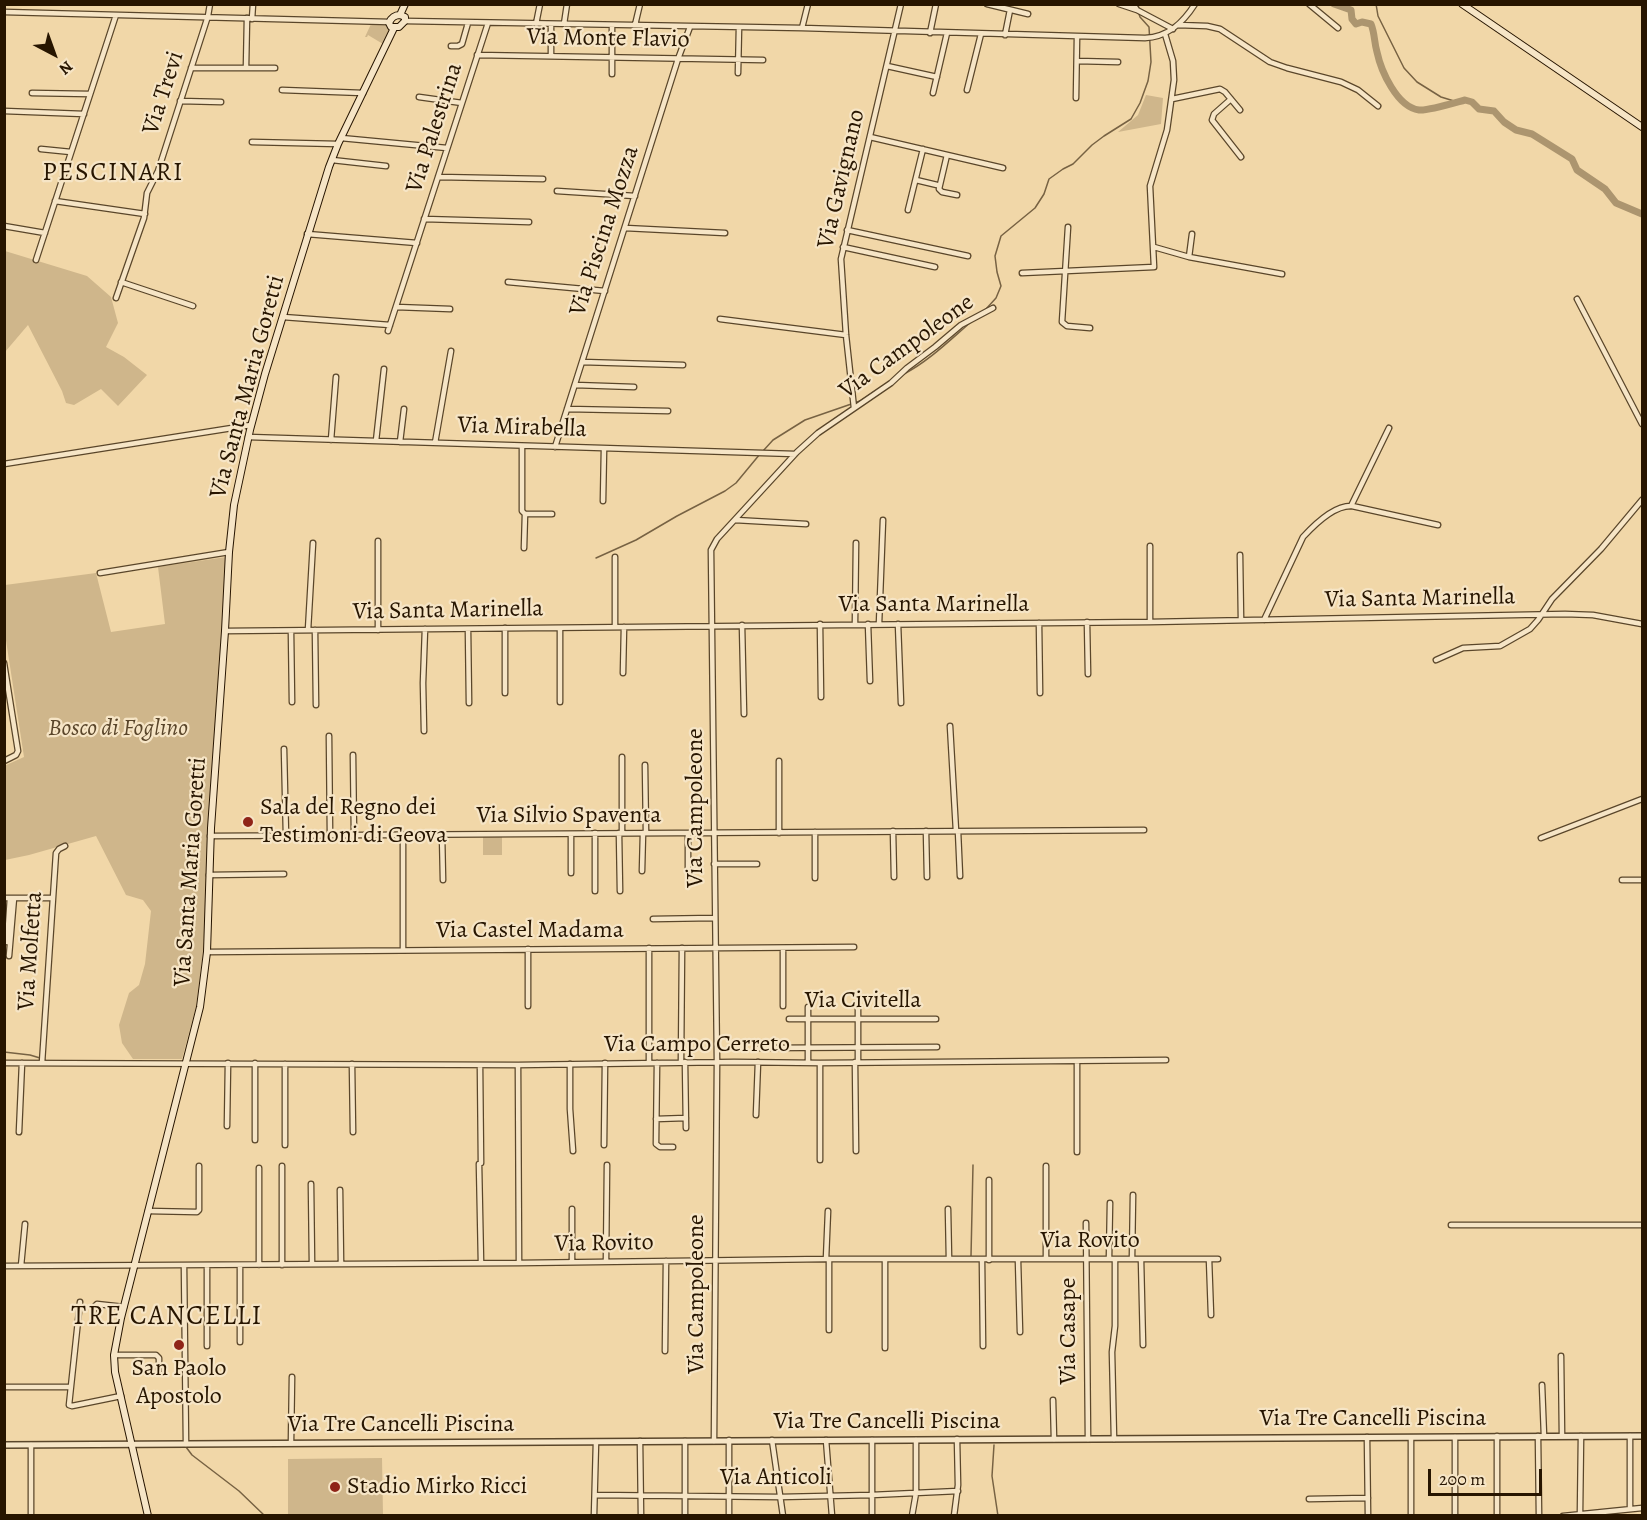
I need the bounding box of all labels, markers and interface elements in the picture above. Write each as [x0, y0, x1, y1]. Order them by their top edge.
street label: Via Monte Flavio [526, 23, 690, 55]
north arrow [24, 24, 84, 84]
street label: Via Trevi [137, 48, 191, 138]
text: N [54, 55, 77, 80]
street label: Via Palestrina [400, 59, 470, 197]
street label: Via Gavignano [812, 107, 872, 251]
street label: Via Piscina Mozza [564, 142, 646, 320]
district label: PESCINARI [42, 158, 184, 190]
street label: Via Santa Maria Goretti [204, 272, 292, 502]
street label: Via Campoleone [834, 288, 980, 406]
street label: Via Mirabella [457, 411, 587, 445]
street label: Via Santa Marinella [1324, 583, 1516, 615]
street label: Via Santa Marinella [839, 591, 1029, 619]
street label: Via Santa Marinella [352, 595, 544, 627]
park label: Bosco di Foglino [48, 715, 188, 743]
street label: Via Campoleone [682, 728, 710, 888]
street label: Via Santa Maria Goretti [169, 756, 213, 988]
place label: Sala del Regno dei Testimoni di Geova [260, 794, 447, 850]
street label: Via Silvio Spaventa [476, 802, 662, 830]
marker: Sala del Regno dei Testimoni di Geova [241, 815, 255, 829]
street label: Via Molfetta [12, 890, 50, 1012]
street label: Via Castel Madama [436, 917, 624, 945]
street label: Via Civitella [805, 987, 921, 1015]
street label: Via Campo Cerreto [604, 1031, 790, 1059]
street label: Via Campoleone [683, 1214, 711, 1374]
street label: Via Rovito [1040, 1227, 1140, 1255]
street label: Via Rovito [554, 1229, 654, 1259]
street label: Via Casape [1055, 1278, 1083, 1384]
district label: TRE CANCELLI [71, 1301, 263, 1333]
marker: San Paolo Apostolo [172, 1338, 186, 1352]
place label: San Paolo Apostolo [131, 1355, 227, 1411]
street label: Via Tre Cancelli Piscina [1259, 1405, 1487, 1433]
street label: Via Tre Cancelli Piscina [773, 1408, 1001, 1436]
street label: Via Tre Cancelli Piscina [287, 1411, 515, 1439]
scale bar [1431, 1457, 1545, 1495]
street label: Via Anticoli [720, 1464, 832, 1492]
text: 200 m [1439, 1467, 1485, 1491]
place label: Stadio Mirko Ricci [347, 1473, 527, 1501]
marker: Stadio Mirko Ricci [328, 1480, 342, 1494]

